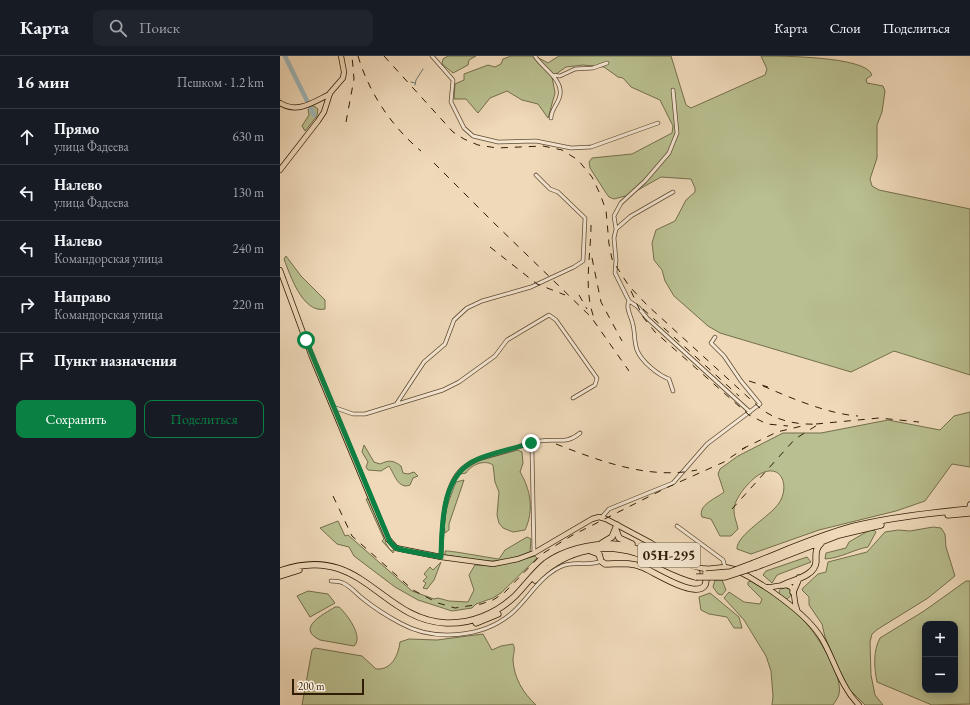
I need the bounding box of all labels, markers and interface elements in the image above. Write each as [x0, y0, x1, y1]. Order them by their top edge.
search box [93, 10, 373, 46]
text: Карта [20, 15, 69, 40]
icon: search [107, 17, 129, 39]
text: Поиск [139, 18, 180, 37]
text: Карта [774, 19, 808, 37]
text: Слои [830, 19, 861, 37]
text: Поделиться [883, 19, 950, 37]
text: 16 мин [16, 71, 69, 93]
text: Пешком · 1.2 km [177, 74, 264, 91]
text: Прямо [54, 119, 99, 138]
icon: ahead [16, 126, 38, 148]
text: 630 m [233, 128, 264, 145]
text: улица Фадеева [54, 138, 129, 155]
text: Налево [54, 175, 102, 194]
icon: left [16, 182, 38, 204]
text: 130 m [233, 184, 264, 201]
text: улица Фадеева [54, 194, 129, 211]
text: Налево [54, 231, 102, 250]
icon: left [16, 238, 38, 260]
text: 240 m [233, 240, 264, 257]
text: Командорская улица [54, 250, 163, 267]
text: Направо [54, 287, 111, 306]
icon: right [16, 294, 38, 316]
text: 220 m [233, 296, 264, 313]
text: Командорская улица [54, 306, 163, 323]
route start [297, 331, 315, 349]
icon: arrive [16, 350, 38, 372]
text: Пункт назначения [54, 351, 177, 370]
button: Сохранить [16, 400, 136, 438]
button: Поделиться [144, 400, 264, 438]
route end [522, 434, 540, 452]
road number: 05Н-295 [638, 543, 700, 567]
map controls [922, 621, 958, 693]
button: + [922, 621, 958, 657]
button: − [922, 657, 958, 693]
scale bar [292, 677, 364, 696]
text: 200 m [298, 679, 325, 693]

